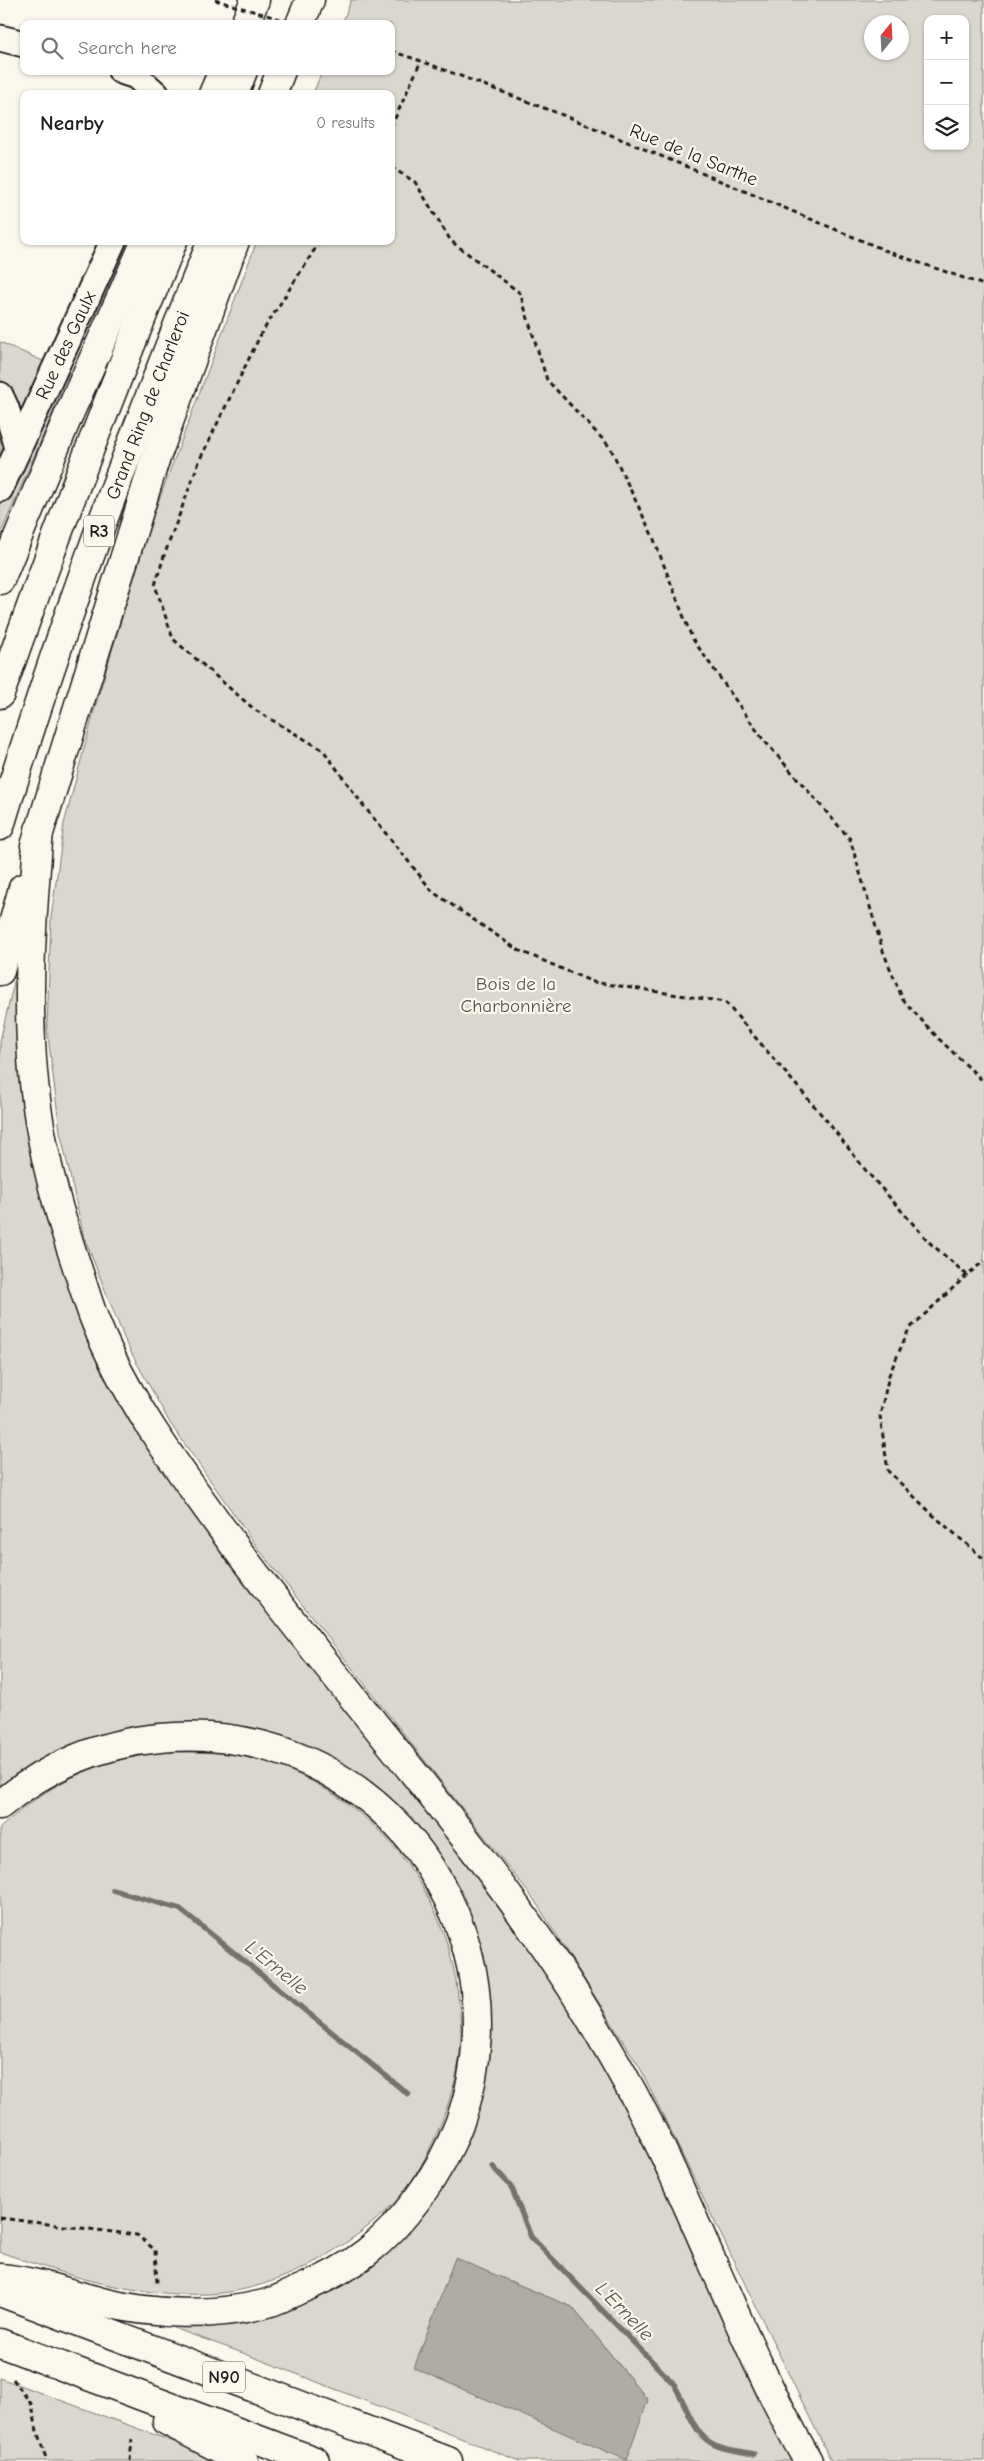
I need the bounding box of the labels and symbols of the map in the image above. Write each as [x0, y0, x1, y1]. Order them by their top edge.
north arrow [864, 15, 909, 60]
street label: Rue de la Sarthe [626, 119, 761, 191]
street label: Rue des Gaulx [31, 287, 101, 403]
street label: Grand Ring de Charleroi [102, 308, 194, 503]
road number: R3 [84, 516, 114, 546]
park label: Bois de la Charbonnière [461, 973, 571, 1017]
water label: L'Ernelle [241, 1935, 312, 1999]
water label: L'Ernelle [591, 2277, 658, 2346]
road number: N90 [203, 2362, 245, 2392]

